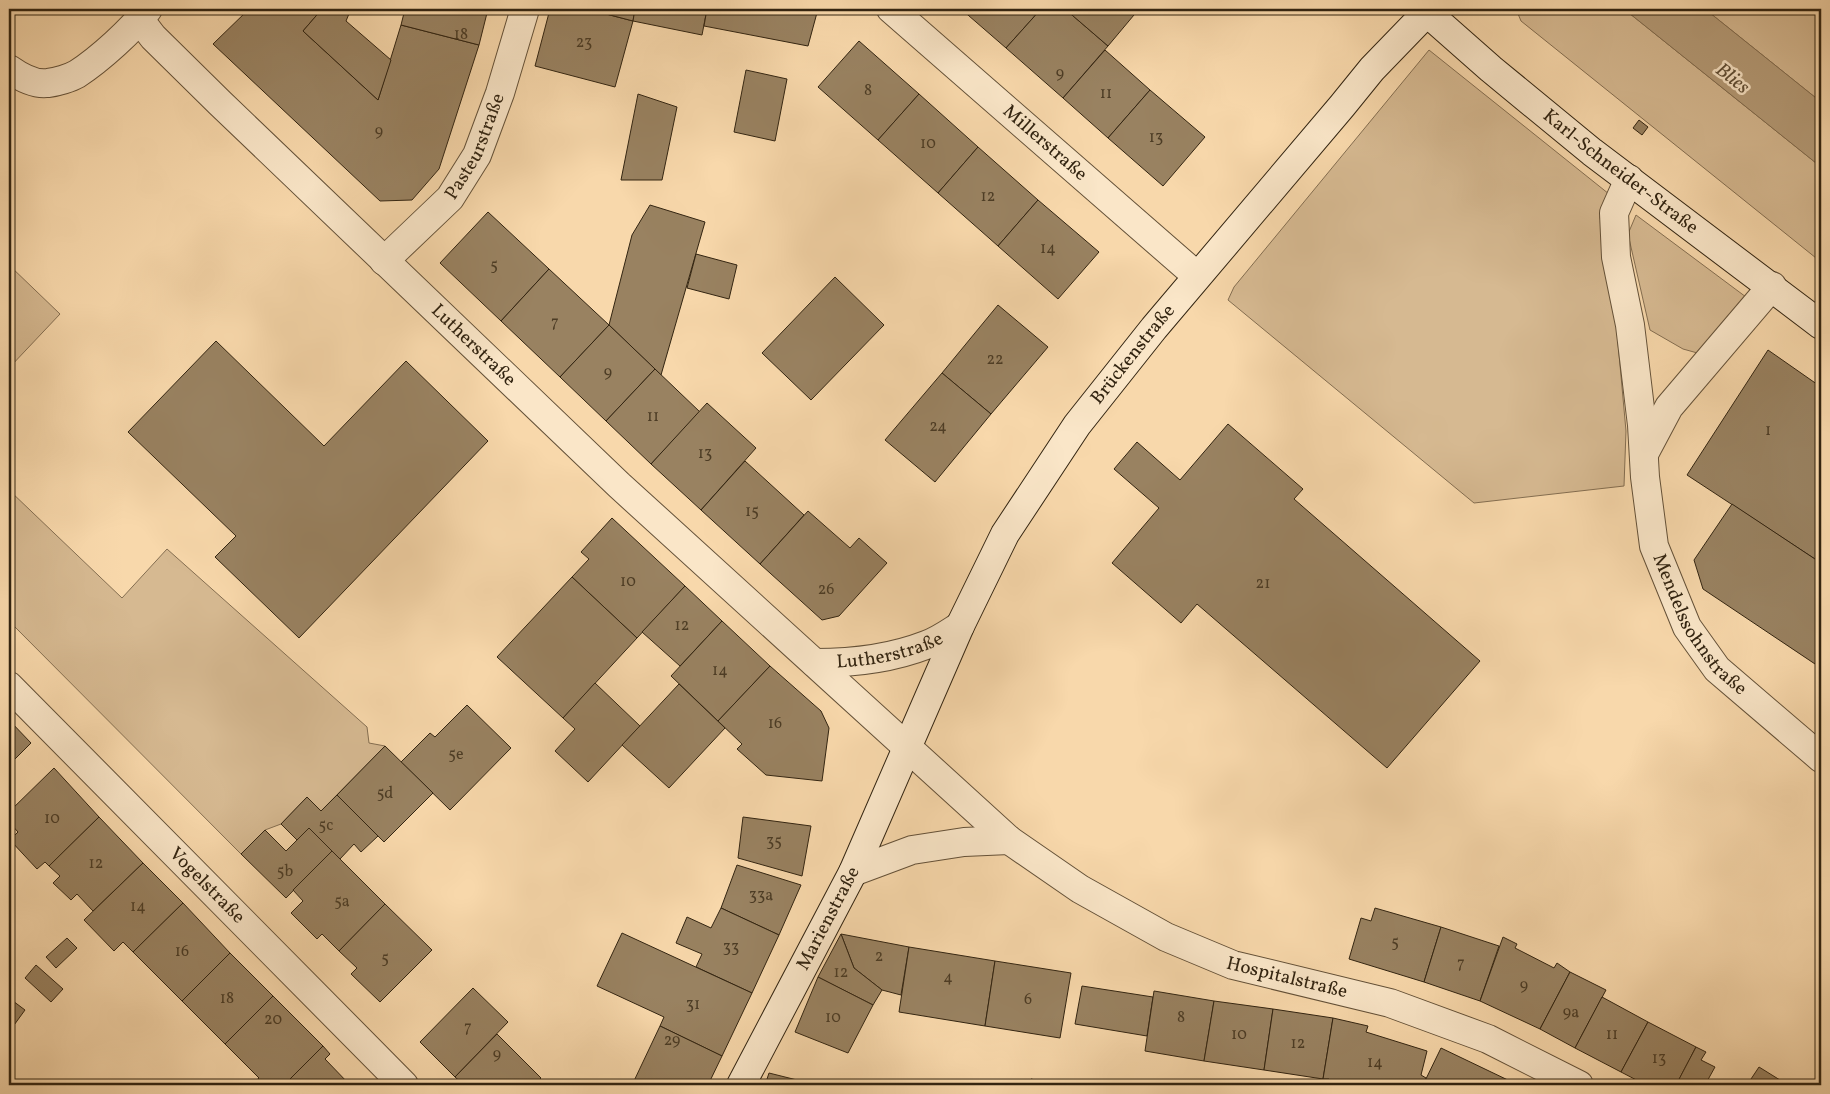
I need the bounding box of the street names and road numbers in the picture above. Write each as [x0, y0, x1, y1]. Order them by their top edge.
street label: Pasteurstraße [439, 90, 512, 205]
street label: Millerstraße [997, 99, 1093, 187]
street label: Karl-Schneider-Straße [1537, 103, 1703, 241]
street label: Lutherstraße [425, 298, 522, 392]
street label: Brückenstraße [1085, 299, 1181, 410]
street label: Mendelssohnstraße [1646, 550, 1752, 702]
street label: Lutherstraße [836, 626, 948, 676]
street label: Vogelstraße [163, 842, 251, 930]
street label: Marienstraße [790, 862, 867, 975]
street label: Hospitalstraße [1224, 951, 1350, 1005]

